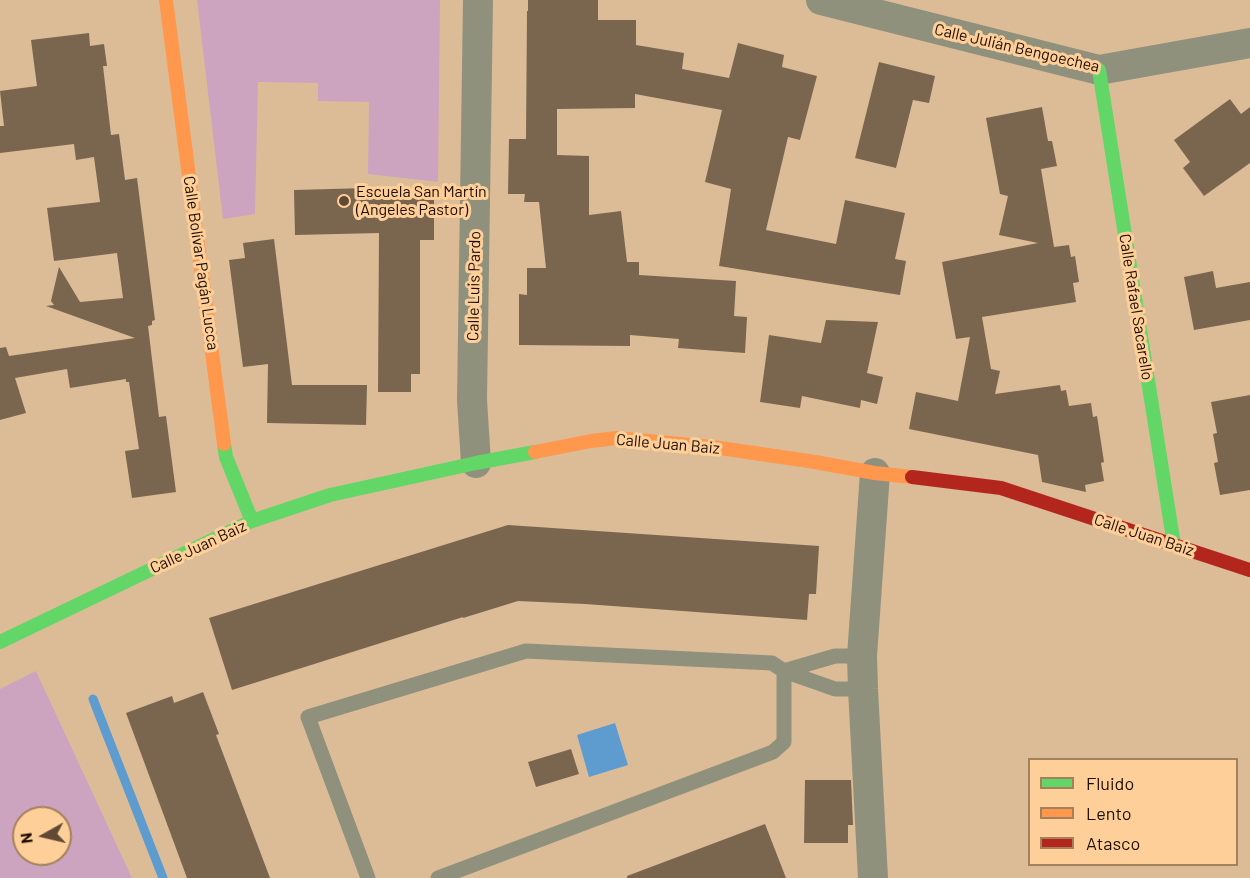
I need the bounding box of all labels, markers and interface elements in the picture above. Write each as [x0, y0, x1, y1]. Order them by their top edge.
street label: Calle Julián Bengoechea [933, 20, 1101, 76]
street label: Calle Bolívar Pagán Lucca [179, 175, 223, 351]
place label: Escuela San Martín (Angeles Pastor) [356, 182, 487, 220]
marker: Escuela San Martín (Angeles Pastor) [337, 194, 351, 208]
street label: Calle Luis Pardo [463, 231, 485, 341]
street label: Calle Rafael Sacarello [1115, 232, 1157, 382]
street label: Calle Juan Baiz [615, 430, 721, 458]
street label: Calle Juan Baiz [1092, 510, 1196, 560]
street label: Calle Juan Baiz [147, 516, 249, 578]
legend [1028, 758, 1238, 866]
text: Fluido [1086, 772, 1134, 794]
text: Lento [1086, 802, 1132, 824]
north arrow [12, 806, 72, 866]
text: N [16, 832, 36, 845]
text: Atasco [1086, 832, 1140, 854]

